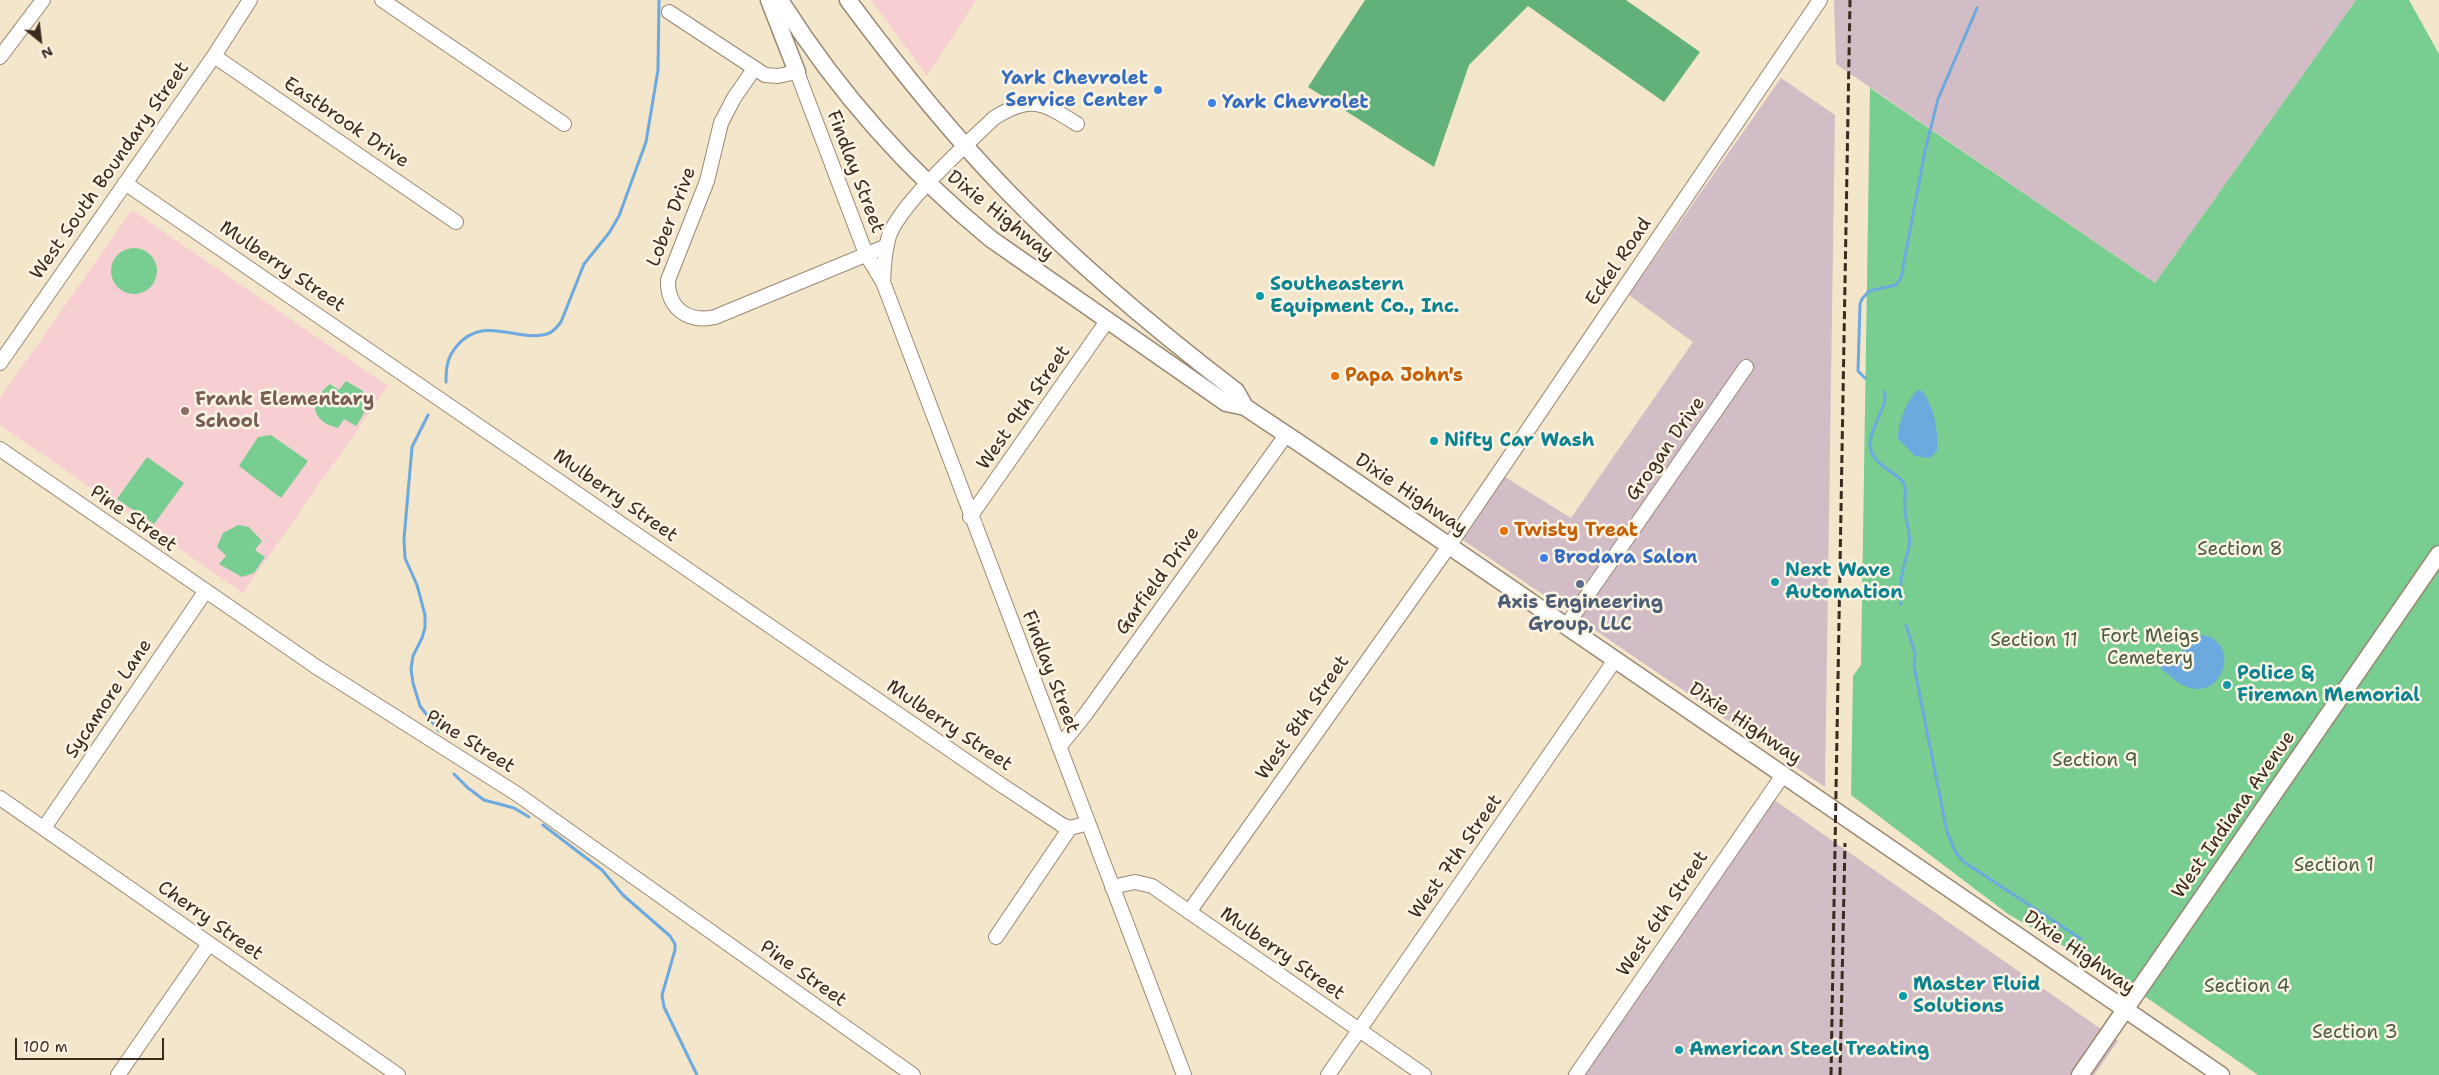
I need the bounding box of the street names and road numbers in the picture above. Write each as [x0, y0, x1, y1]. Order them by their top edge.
street label: West South Boundary Street [26, 57, 194, 285]
street label: Eastbrook Drive [279, 73, 413, 173]
street label: Findlay Street [821, 107, 889, 237]
street label: Lober Drive [643, 164, 701, 270]
street label: Dixie Highway [942, 166, 1058, 266]
street label: Eckel Road [1581, 214, 1657, 310]
street label: Mulberry Street [215, 217, 349, 317]
street label: West 9th Street [972, 341, 1076, 475]
street label: Grogan Drive [1622, 392, 1710, 506]
street label: Mulberry Street [548, 445, 682, 547]
street label: Dixie Highway [1350, 449, 1472, 541]
street label: Pine Street [85, 481, 181, 557]
street label: Garfield Drive [1111, 523, 1205, 639]
street label: Findlay Street [1016, 607, 1084, 737]
street label: Sycamore Lane [61, 635, 157, 763]
street label: West 8th Street [1251, 651, 1355, 785]
street label: Mulberry Street [882, 676, 1016, 776]
street label: Dixie Highway [1684, 678, 1806, 770]
street label: Pine Street [421, 706, 519, 778]
street label: West Indiana Avenue [2168, 727, 2300, 903]
street label: West 7th Street [1404, 790, 1508, 924]
street label: West 6th Street [1612, 847, 1714, 981]
street label: Cherry Street [153, 876, 267, 966]
street label: Mulberry Street [1215, 903, 1349, 1005]
street label: Dixie Highway [2019, 906, 2139, 1000]
street label: Pine Street [755, 936, 851, 1012]

